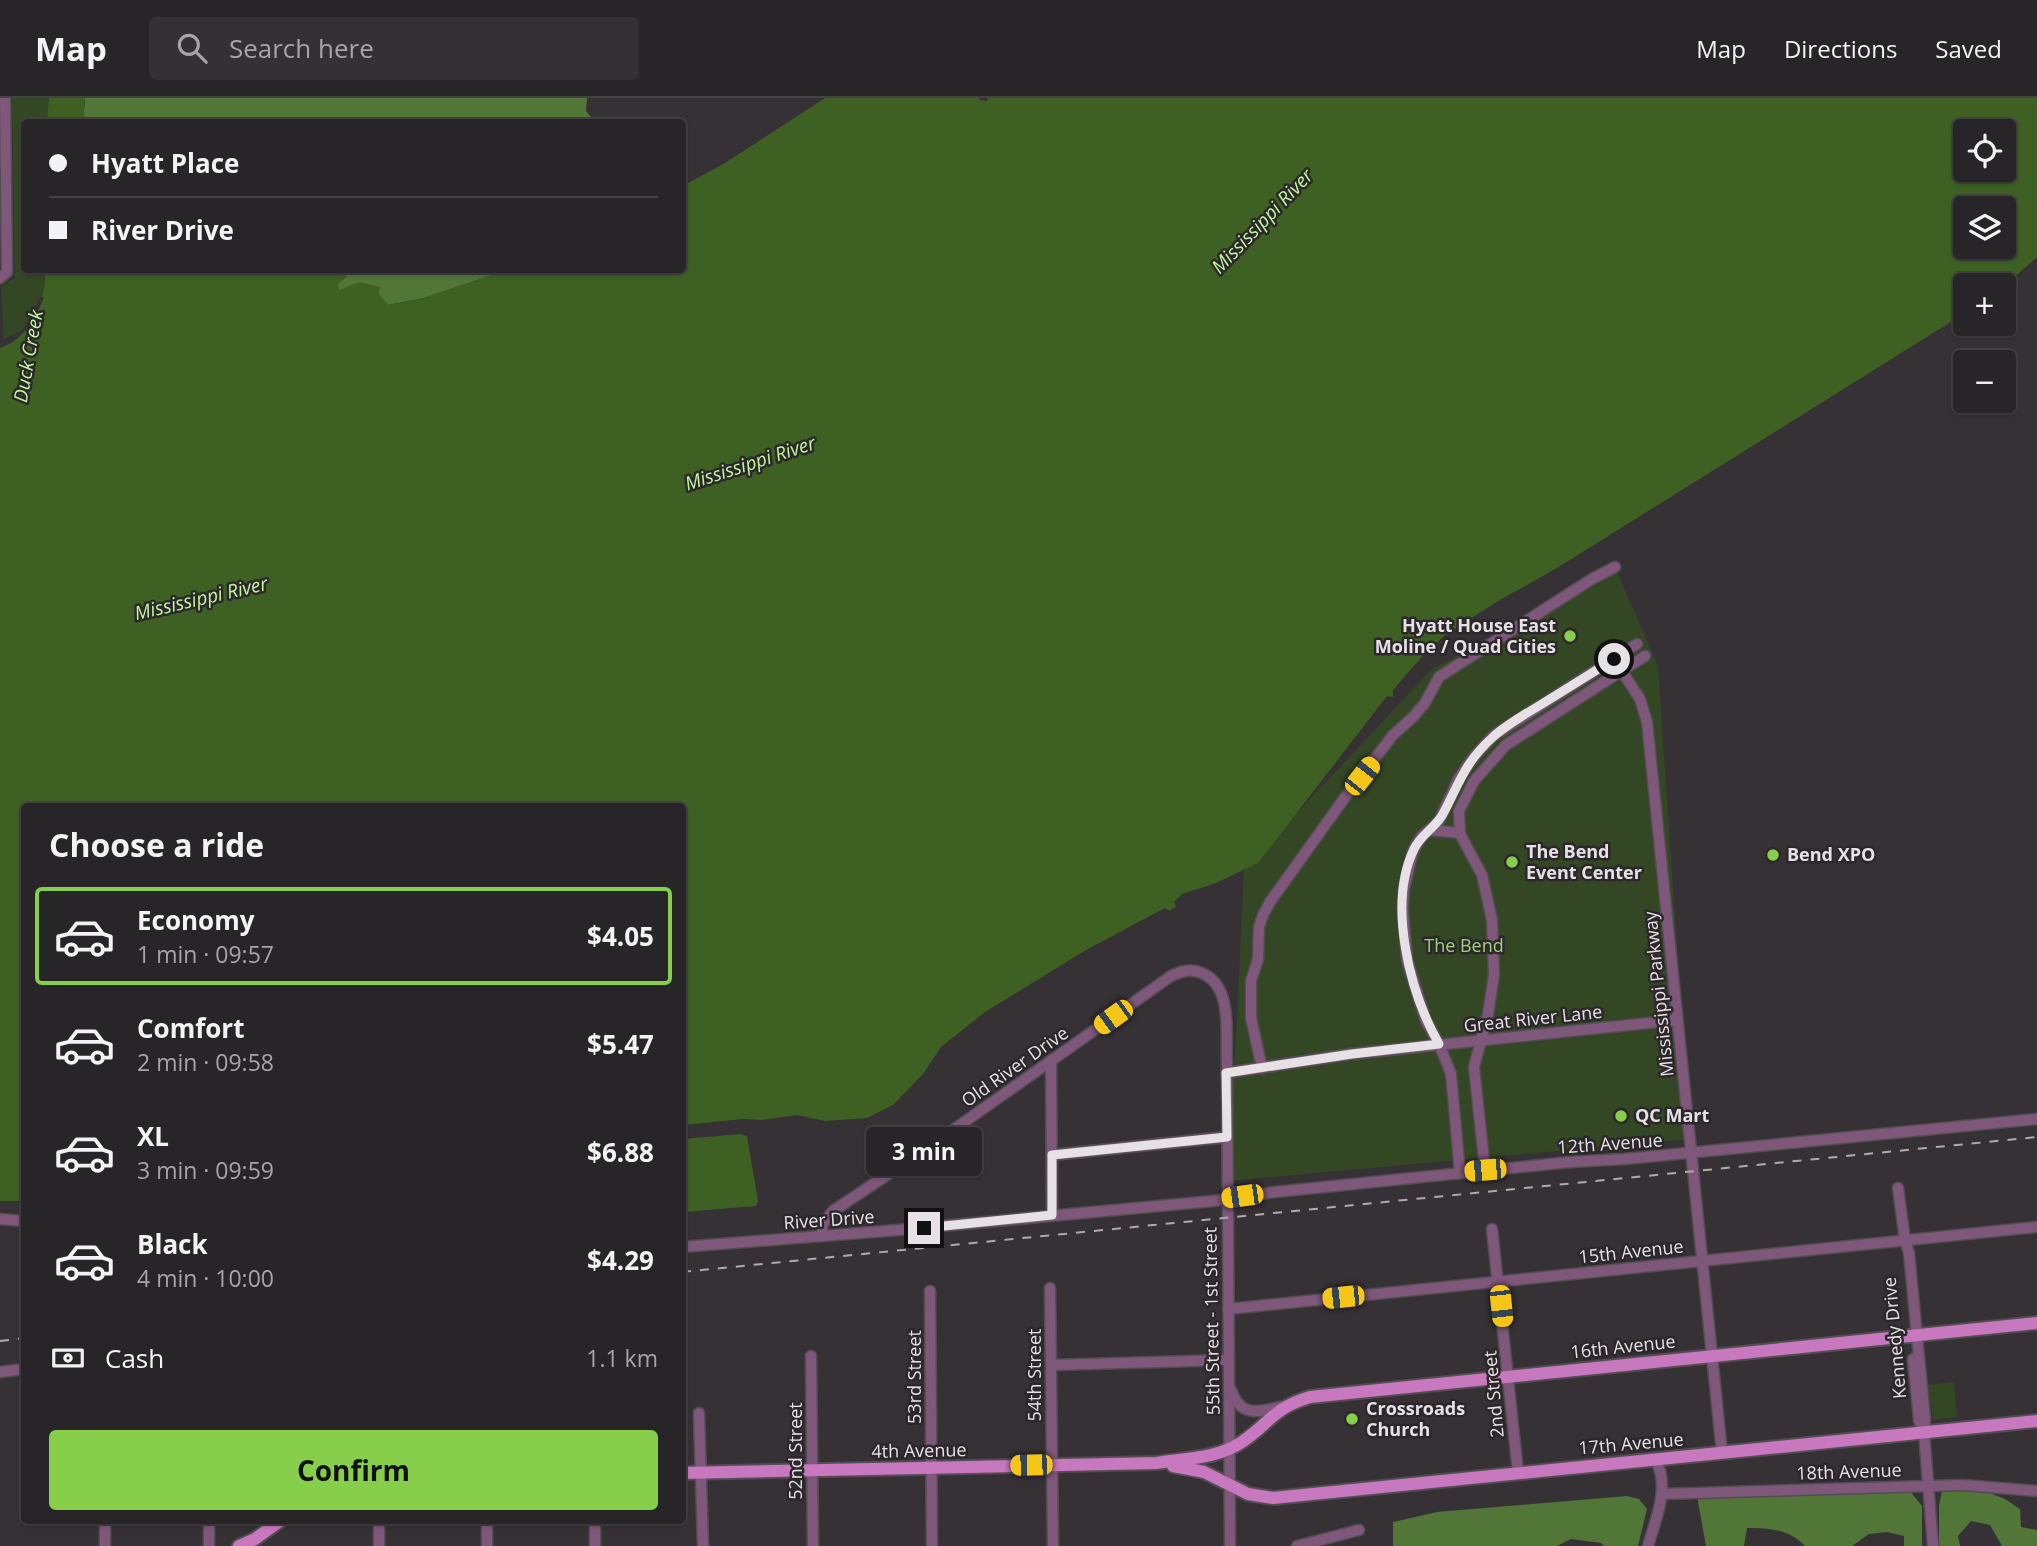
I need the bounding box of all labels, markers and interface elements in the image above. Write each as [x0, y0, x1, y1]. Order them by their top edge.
search box [149, 17, 639, 80]
text: Map [35, 26, 107, 71]
icon: search [173, 29, 211, 67]
text: Search here [229, 30, 374, 66]
text: Map [1696, 32, 1746, 65]
text: Directions [1784, 32, 1897, 65]
text: Saved [1935, 32, 2002, 65]
map controls [1953, 119, 2016, 413]
button: locate [1953, 119, 2016, 182]
text: Hyatt Place [91, 145, 239, 181]
water label: Mississippi River [1205, 162, 1320, 279]
button: layers [1953, 196, 2016, 259]
text: River Drive [91, 212, 234, 248]
button: + [1953, 273, 2016, 336]
water label: Duck Creek [7, 307, 49, 404]
button: − [1953, 350, 2016, 413]
water label: Mississippi River [681, 429, 820, 496]
water label: Mississippi River [132, 570, 272, 626]
place label: Hyatt House East Moline / Quad Cities [1375, 613, 1556, 658]
marker: Hyatt House East Moline / Quad Cities [1562, 628, 1578, 644]
route start [1598, 643, 1630, 675]
car [1341, 753, 1384, 799]
text: Choose a ride [49, 823, 264, 866]
place label: The Bend Event Center [1526, 839, 1642, 884]
place label: Bend XPO [1787, 842, 1875, 866]
marker: Bend XPO [1765, 847, 1781, 863]
marker: The Bend Event Center [1504, 854, 1520, 870]
text: Economy [137, 902, 255, 938]
icon: car [53, 905, 116, 968]
street label: Mississippi Parkway [1637, 909, 1679, 1078]
text: $4.05 [587, 918, 654, 954]
park label: The Bend [1424, 933, 1504, 957]
text: 1 min · 09:57 [137, 938, 274, 970]
car [1090, 996, 1137, 1038]
street label: Great River Lane [1463, 999, 1603, 1037]
text: Comfort [137, 1010, 244, 1046]
icon: car [53, 1013, 116, 1076]
street label: Old River Drive [956, 1020, 1073, 1112]
text: $5.47 [587, 1026, 654, 1062]
text: 2 min · 09:58 [137, 1046, 274, 1078]
place label: QC Mart [1635, 1103, 1709, 1127]
marker: QC Mart [1613, 1108, 1629, 1124]
text: XL [137, 1118, 169, 1154]
icon: car [53, 1121, 116, 1184]
callout: 3 min [866, 1126, 982, 1176]
street label: 12th Avenue [1557, 1127, 1663, 1159]
text: $6.88 [587, 1134, 654, 1170]
text: 3 min [892, 1135, 956, 1167]
text: 3 min · 09:59 [137, 1154, 274, 1186]
car [1464, 1158, 1507, 1182]
car [1220, 1183, 1265, 1209]
street label: River Drive [783, 1204, 875, 1234]
route end [908, 1212, 940, 1244]
text: Black [137, 1226, 208, 1262]
street label: 55th Street - 1st Street [1197, 1227, 1225, 1415]
icon: car [53, 1229, 116, 1292]
street label: 15th Avenue [1577, 1234, 1685, 1268]
text: $4.29 [587, 1242, 654, 1278]
text: 4 min · 10:00 [137, 1262, 274, 1294]
street label: Kennedy Drive [1877, 1276, 1911, 1400]
car [1322, 1284, 1365, 1310]
car [1489, 1284, 1514, 1328]
street label: 54th Street [1022, 1329, 1046, 1422]
street label: 16th Avenue [1569, 1329, 1677, 1363]
street label: 53rd Street [902, 1330, 926, 1424]
icon: cash [49, 1339, 87, 1377]
text: Cash [105, 1340, 164, 1376]
text: 1.1 km [586, 1342, 658, 1374]
street label: 2nd Street [1477, 1350, 1509, 1439]
place label: Crossroads Church [1366, 1396, 1465, 1441]
street label: 52nd Street [783, 1402, 807, 1500]
marker: Crossroads Church [1344, 1411, 1360, 1427]
street label: 17th Avenue [1577, 1426, 1684, 1460]
button: Confirm [49, 1430, 658, 1510]
street label: 4th Avenue [871, 1437, 967, 1463]
car [1010, 1454, 1053, 1476]
street label: 18th Avenue [1796, 1457, 1902, 1485]

